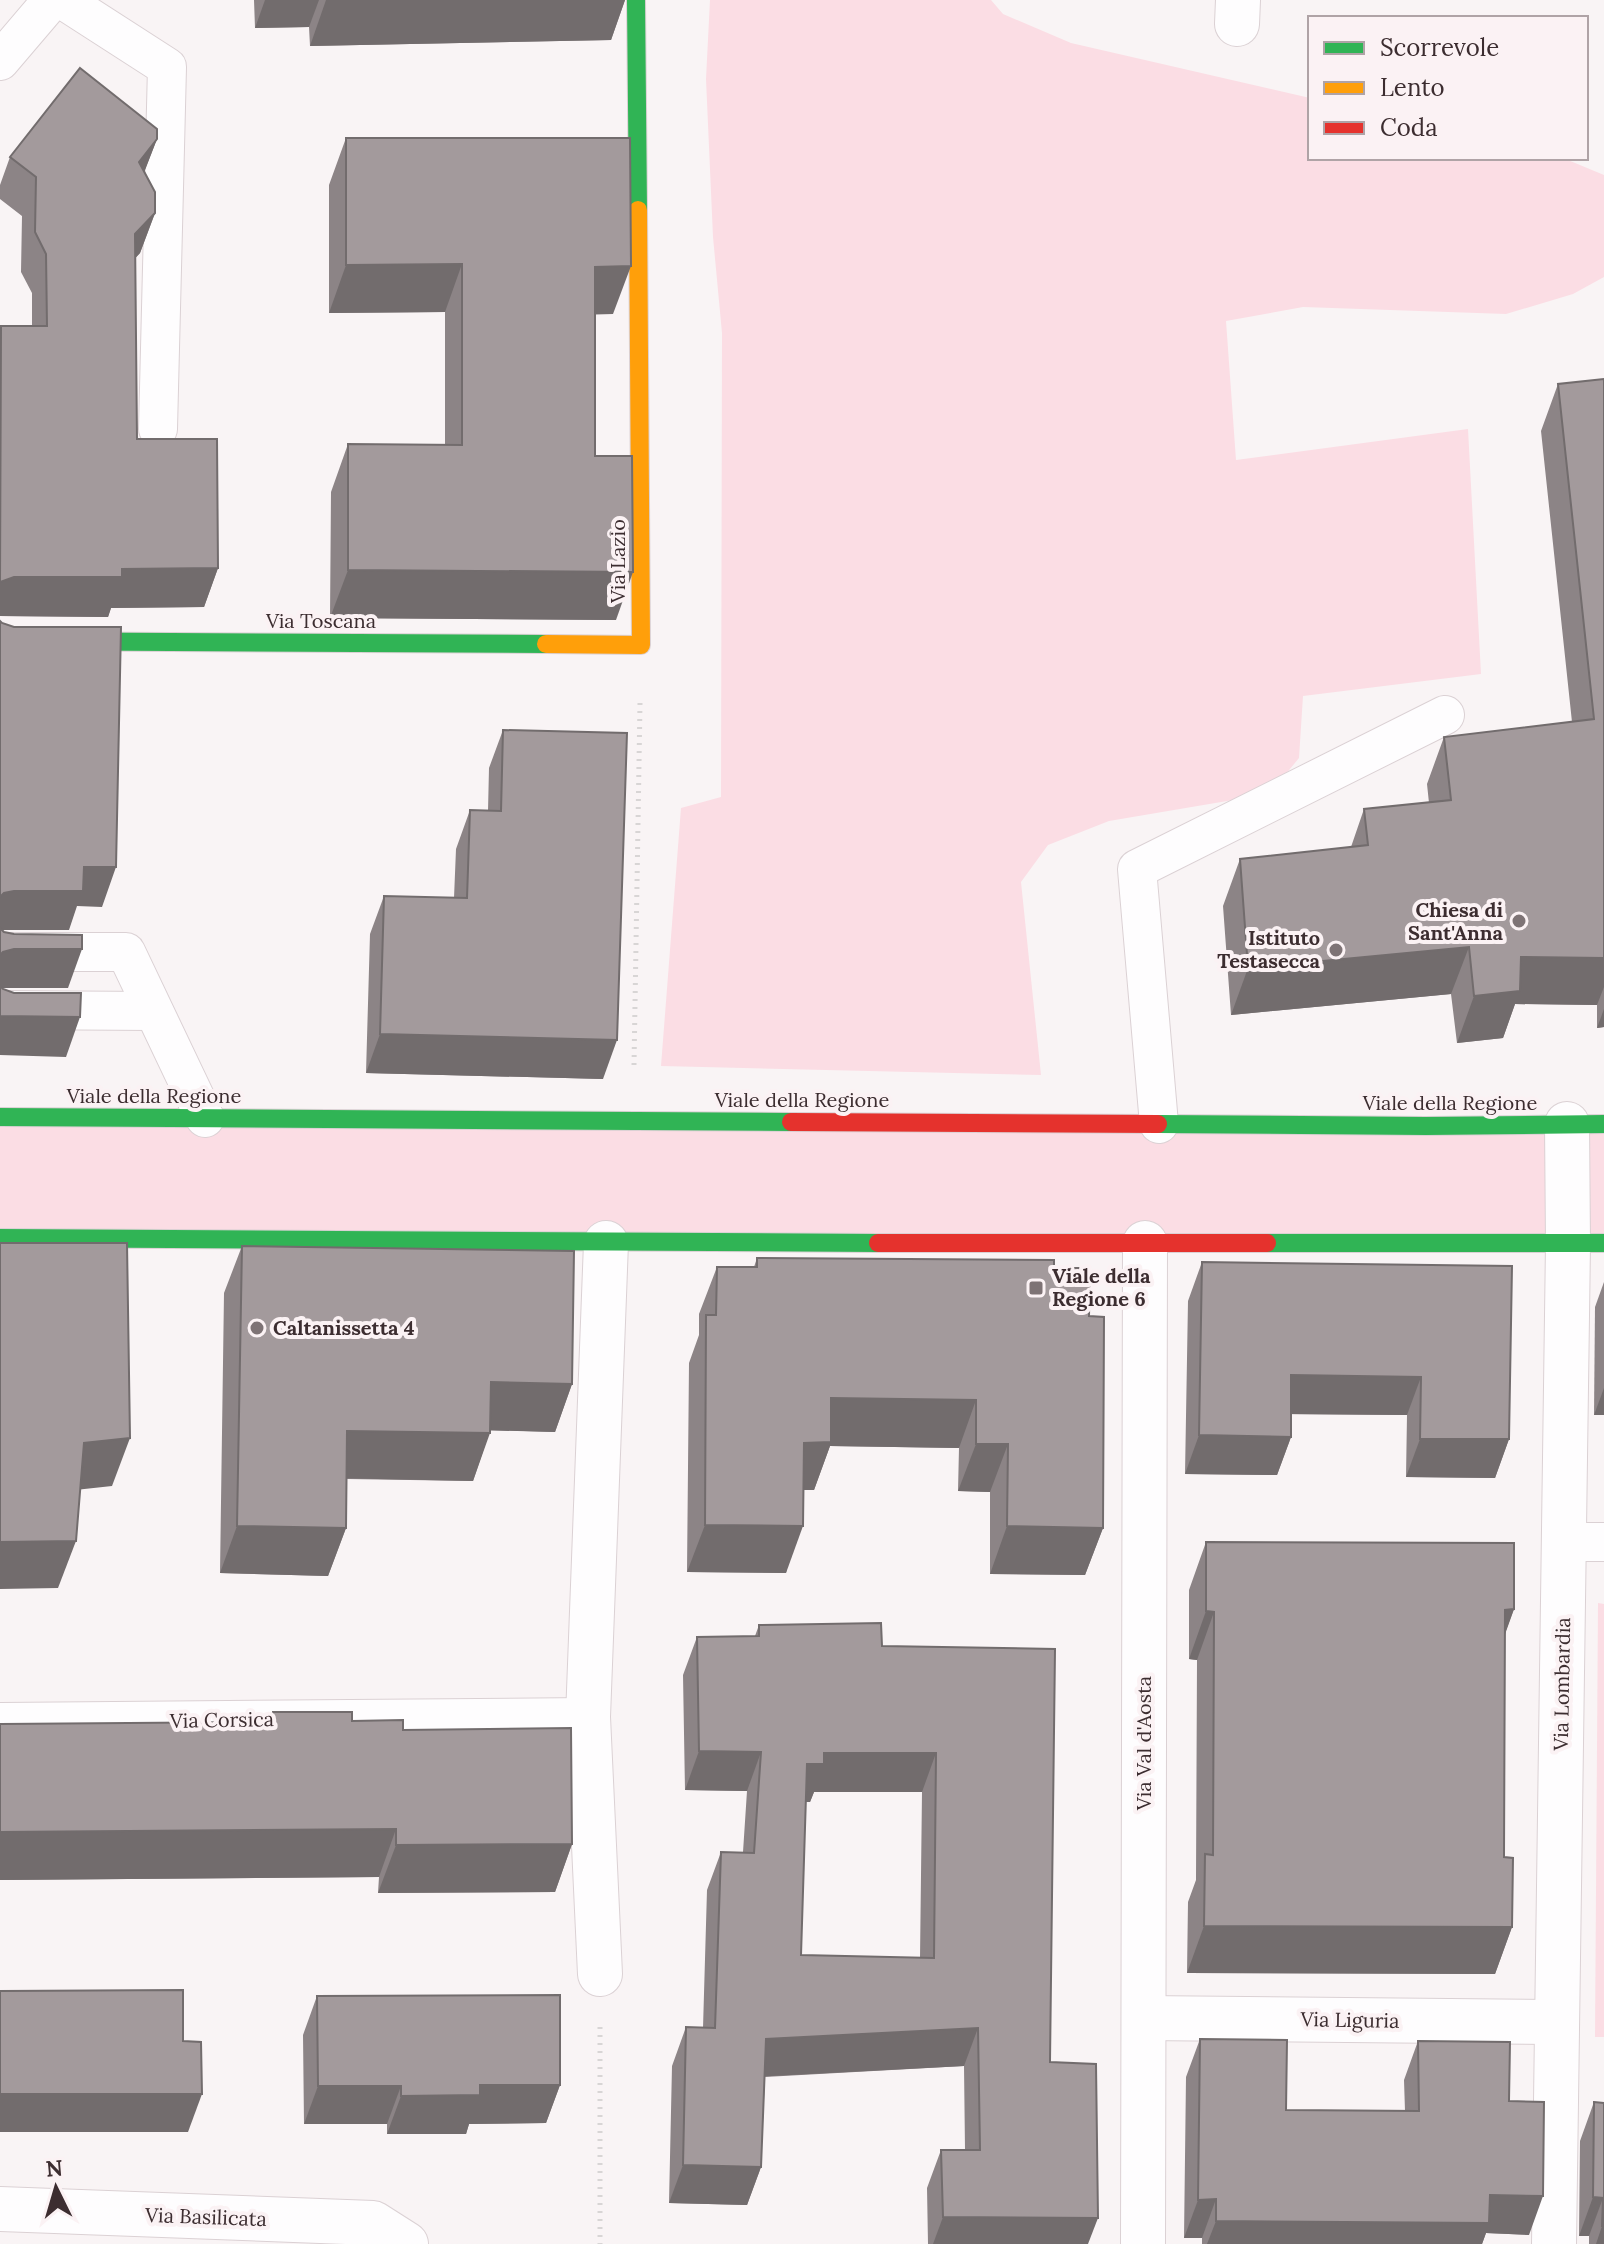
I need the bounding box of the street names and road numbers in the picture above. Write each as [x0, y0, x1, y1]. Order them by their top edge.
street label: Via Lazio [605, 519, 630, 604]
street label: Via Toscana [265, 608, 376, 633]
street label: Viale della Regione [66, 1083, 241, 1108]
street label: Viale della Regione [714, 1087, 889, 1112]
street label: Viale della Regione [1362, 1090, 1537, 1115]
street label: Via Lombardia [1548, 1617, 1575, 1752]
street label: Via Val d'Aosta [1131, 1676, 1156, 1811]
street label: Via Corsica [169, 1706, 274, 1733]
street label: Via Liguria [1299, 2006, 1400, 2033]
street label: Via Basilicata [144, 2202, 267, 2231]

